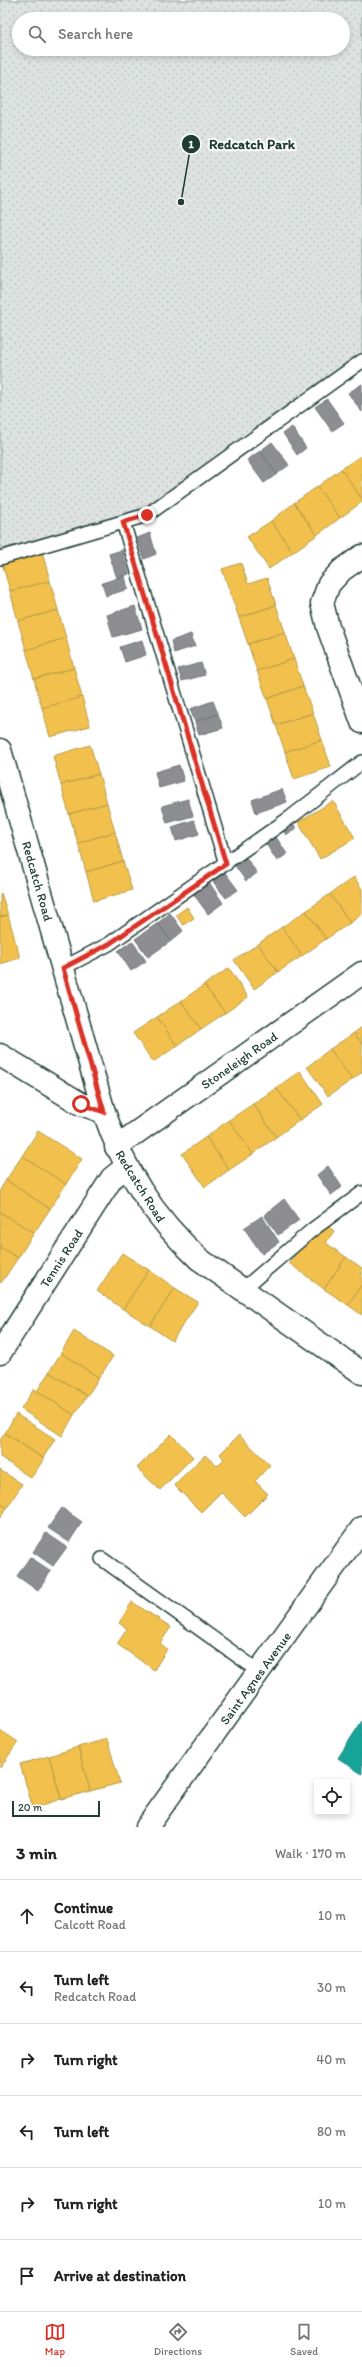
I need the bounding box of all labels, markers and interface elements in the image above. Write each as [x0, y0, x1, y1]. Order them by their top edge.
search box [12, 12, 350, 56]
icon: search [26, 23, 48, 45]
text: Search here [58, 25, 133, 43]
callout: Redcatch Park [181, 131, 303, 157]
text: Redcatch Park [209, 136, 296, 153]
text: 1 [188, 137, 194, 151]
route end [138, 506, 156, 524]
street label: Redcatch Road [19, 840, 56, 923]
street label: Stoneleigh Road [198, 1029, 280, 1092]
route start [72, 1095, 90, 1113]
street label: Redcatch Road [112, 1147, 169, 1225]
street label: Tennis Road [37, 1226, 86, 1290]
street label: Saint Agnes Avenue [217, 1629, 294, 1728]
map controls [314, 1779, 350, 1815]
button: locate [314, 1779, 350, 1815]
scale bar [12, 1799, 100, 1818]
text: 20 m [18, 1801, 42, 1814]
text: 3 min [16, 1843, 57, 1863]
text: Walk · 170 m [275, 1846, 346, 1861]
text: Continue [54, 1899, 113, 1917]
icon: ahead [16, 1905, 38, 1927]
text: 10 m [318, 1908, 346, 1923]
text: Calcott Road [54, 1917, 126, 1932]
text: Turn left [54, 1971, 109, 1989]
icon: left [16, 1977, 38, 1999]
text: 30 m [317, 1980, 346, 1995]
text: Redcatch Road [54, 1989, 136, 2004]
icon: right [16, 2049, 38, 2071]
text: Turn right [54, 2051, 118, 2069]
text: 40 m [316, 2052, 346, 2067]
icon: left [16, 2121, 38, 2143]
text: Turn left [54, 2123, 109, 2141]
text: 80 m [317, 2124, 346, 2139]
icon: right [16, 2193, 38, 2215]
text: Turn right [54, 2195, 118, 2213]
text: 10 m [318, 2196, 346, 2211]
icon: arrive [16, 2265, 38, 2287]
text: Arrive at destination [54, 2267, 186, 2285]
tab: Map [44, 2321, 66, 2358]
tab: Directions [154, 2321, 202, 2358]
tab: Saved [290, 2321, 318, 2358]

